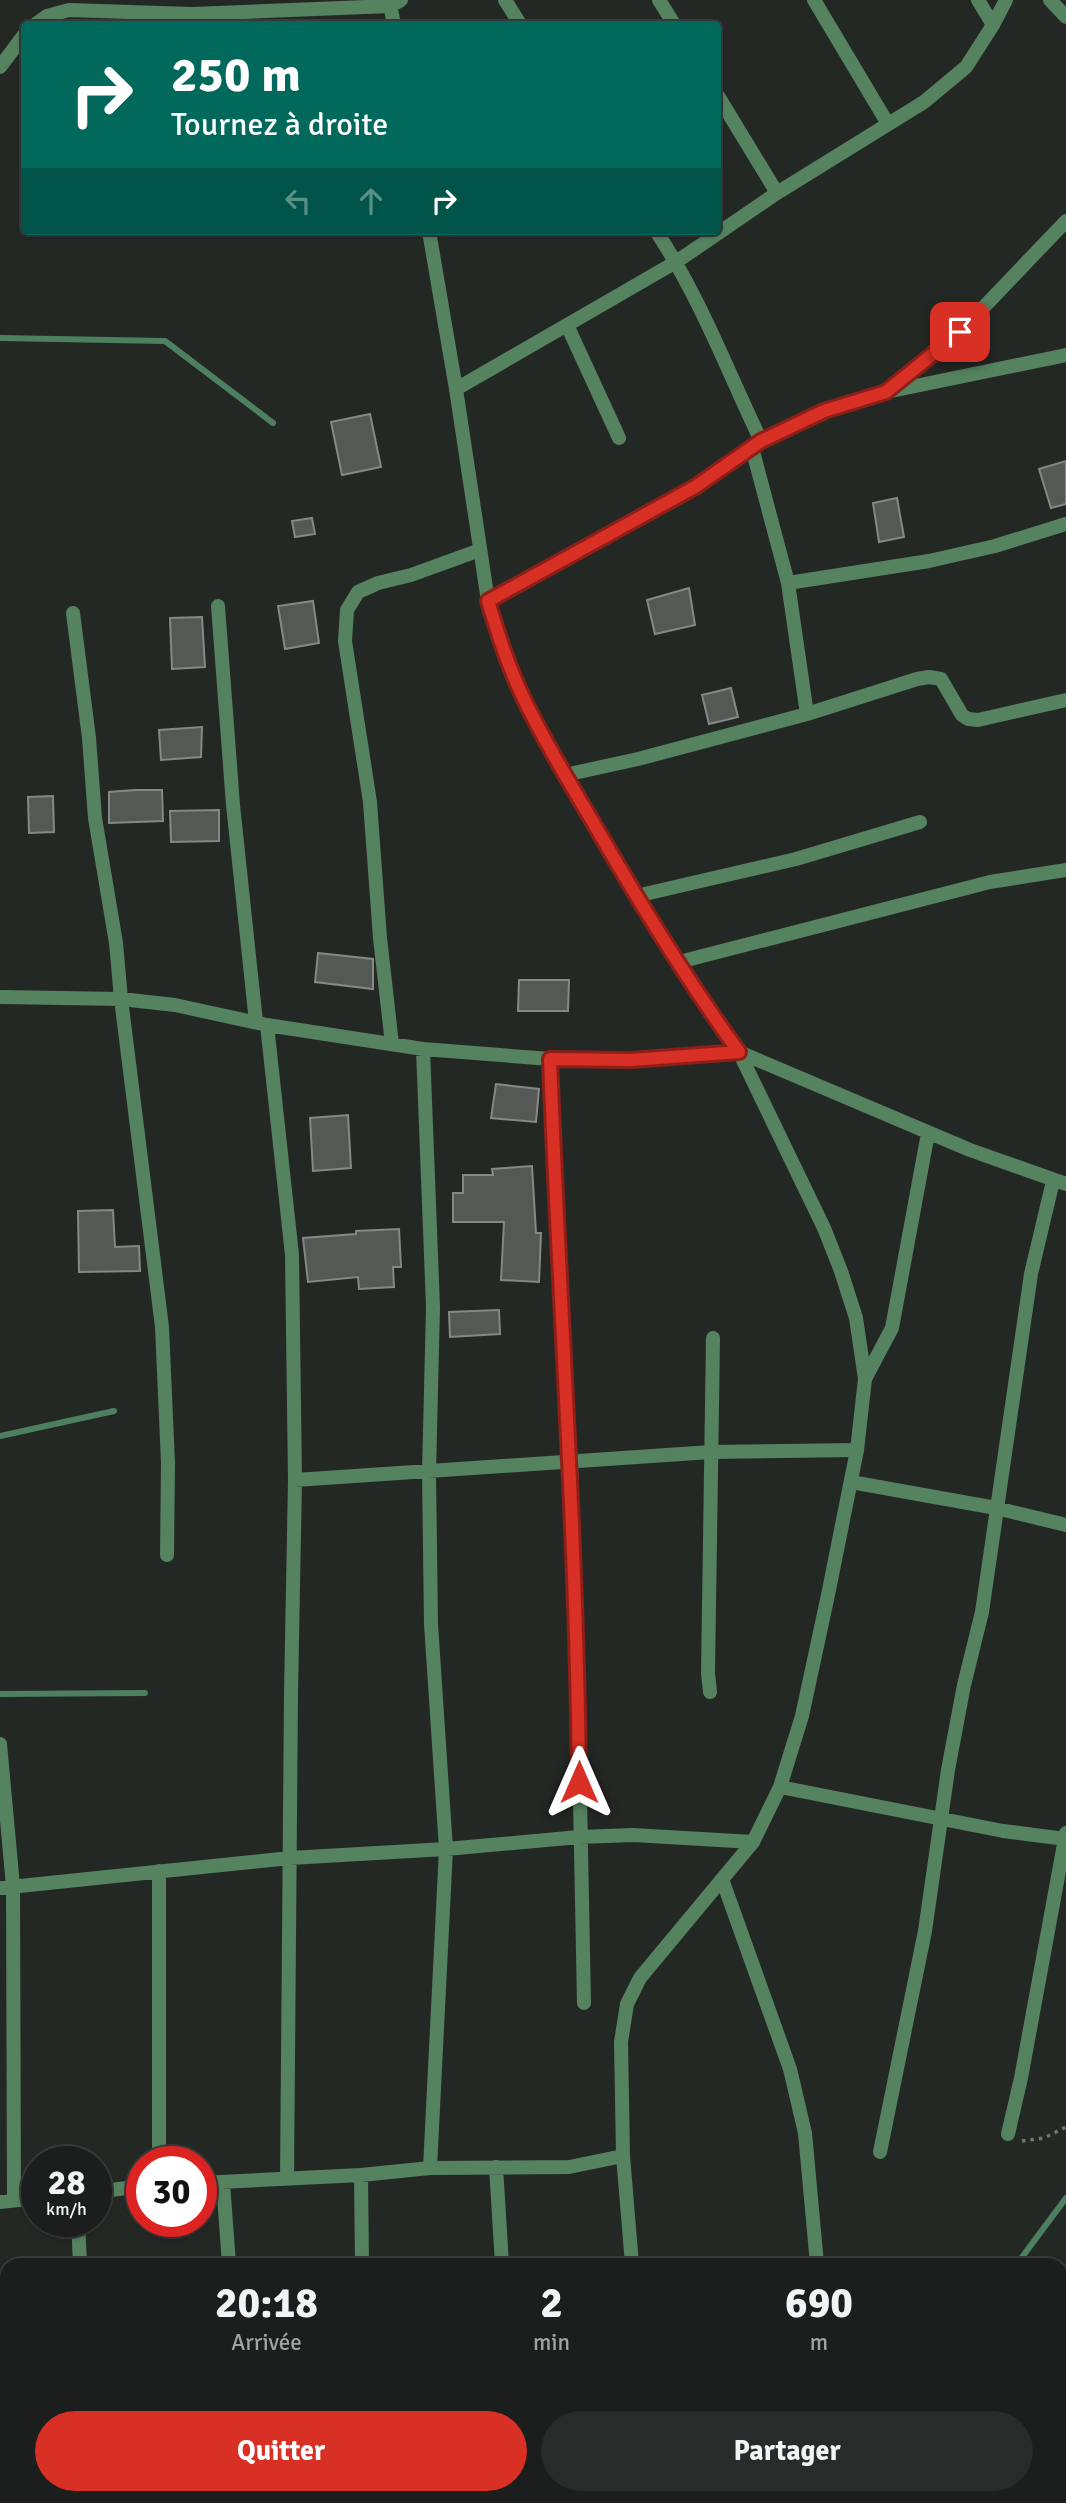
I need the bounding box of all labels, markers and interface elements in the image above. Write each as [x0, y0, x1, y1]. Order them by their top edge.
text: 250 m [171, 45, 301, 105]
icon: right [56, 49, 147, 140]
text: Tournez à droite [171, 105, 388, 144]
icon: left [279, 182, 317, 220]
icon: ahead [352, 182, 390, 220]
icon: right [425, 182, 463, 220]
pin [930, 302, 990, 362]
icon: arrive [941, 313, 979, 351]
position arrow [542, 1745, 616, 1819]
speed limit sign: 30 [126, 2146, 217, 2237]
text: 28 [48, 2161, 85, 2204]
text: km/h [46, 2198, 87, 2220]
text: 20:18 [215, 2278, 318, 2329]
text: 2 [540, 2278, 563, 2329]
text: 690 [785, 2278, 853, 2329]
text: Arrivée [231, 2328, 302, 2357]
text: min [533, 2328, 570, 2357]
text: m [810, 2328, 828, 2357]
button: Quitter [35, 2411, 527, 2491]
button: Partager [541, 2411, 1033, 2491]

